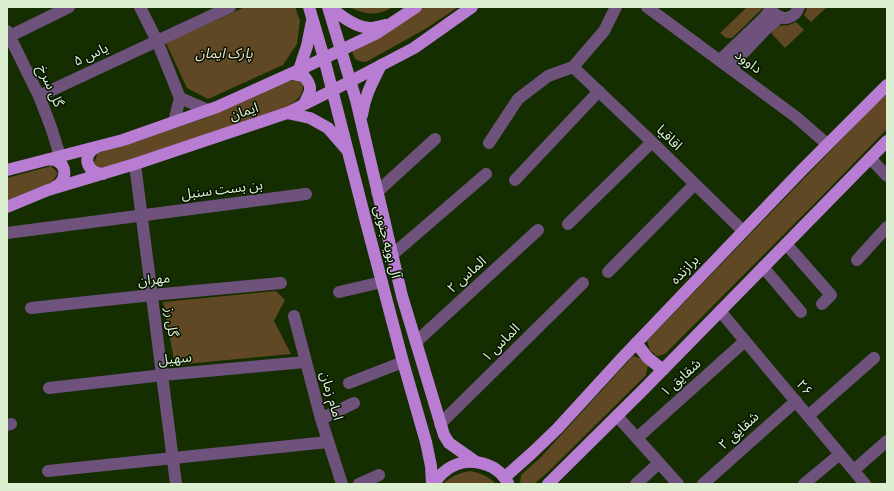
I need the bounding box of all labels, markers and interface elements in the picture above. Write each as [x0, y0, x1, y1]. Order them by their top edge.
street label: یاس ۵ [71, 40, 111, 70]
park label: پارک ایمان [195, 46, 253, 62]
street label: داوود [731, 47, 765, 77]
street label: گل سرخ [33, 62, 67, 110]
street label: ایمان [227, 99, 261, 125]
street label: اقاقیا [653, 122, 685, 154]
street label: بن بست سنبل [180, 177, 264, 203]
street label: آل بویه جنوبی [370, 204, 404, 280]
street label: برازنده [667, 252, 703, 288]
street label: الماس ۲ [444, 253, 490, 297]
street label: مهران [137, 270, 171, 290]
street label: گل رز [161, 306, 181, 338]
street label: الماس ۱ [478, 320, 524, 366]
street label: سهیل [157, 349, 193, 369]
street label: شقایق ۱ [657, 355, 705, 401]
street label: امام زمان [316, 370, 346, 422]
street label: ۲۶ [792, 376, 816, 400]
street label: شقایق ۲ [715, 408, 763, 454]

